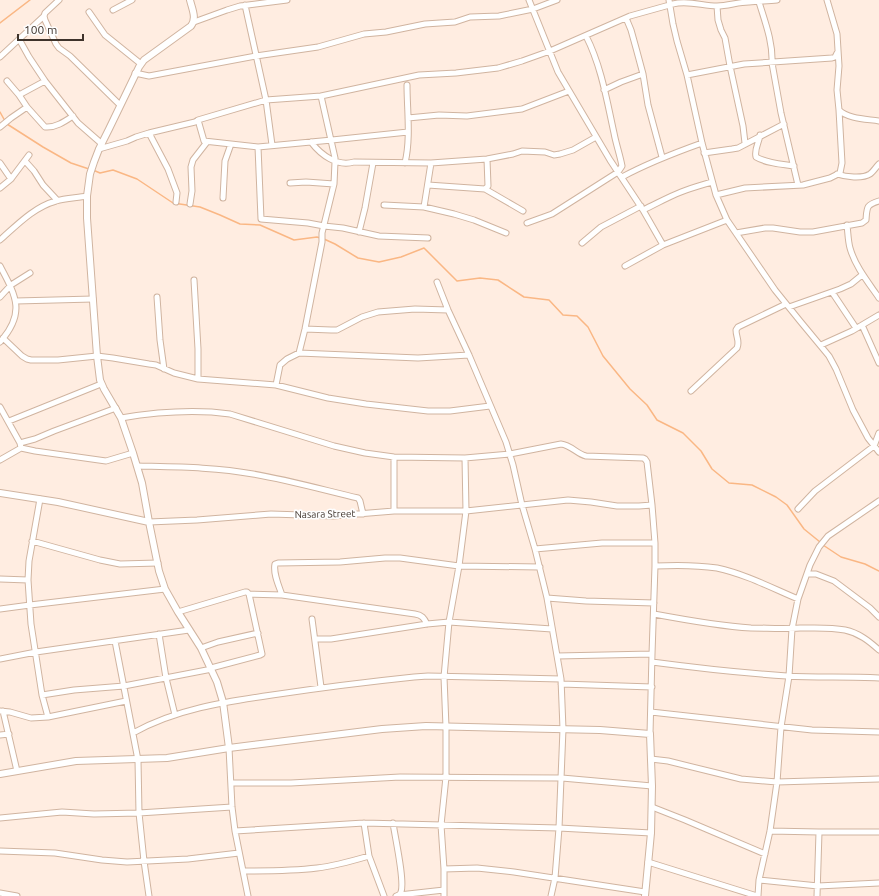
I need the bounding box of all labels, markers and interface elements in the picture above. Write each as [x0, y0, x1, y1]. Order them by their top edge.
scale bar [18, 16, 83, 42]
text: 100 m [24, 23, 57, 36]
street label: Nasara Street [294, 508, 356, 520]

